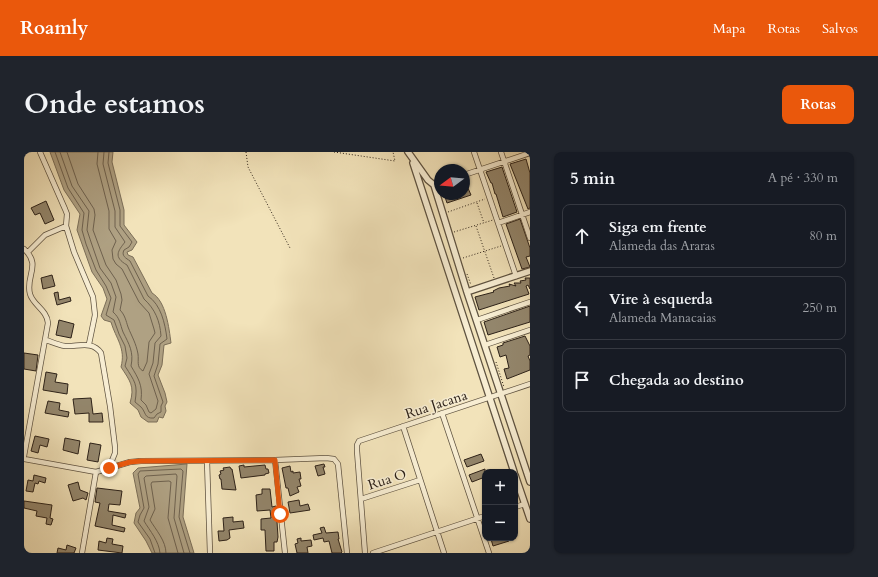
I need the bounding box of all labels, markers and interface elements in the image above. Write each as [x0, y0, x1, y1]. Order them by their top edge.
text: Roamly [20, 15, 88, 41]
text: Mapa [713, 19, 746, 38]
text: Rotas [768, 19, 800, 38]
text: Salvos [822, 19, 858, 38]
text: Onde estamos [24, 85, 205, 123]
button: Rotas [782, 85, 854, 124]
north arrow [434, 164, 470, 200]
text: 5 min [570, 167, 615, 190]
text: A pé · 330 m [768, 169, 838, 187]
text: Siga em frente [609, 217, 707, 237]
icon: ahead [571, 225, 593, 247]
text: 80 m [809, 227, 837, 245]
text: Alameda das Araras [609, 237, 715, 255]
text: Vire à esquerda [609, 289, 713, 309]
icon: left [571, 297, 593, 319]
text: 250 m [803, 299, 837, 317]
text: Alameda Manacaias [609, 309, 716, 327]
icon: arrive [571, 369, 593, 391]
text: Chegada ao destino [609, 370, 744, 390]
street label: Rua Jacana [403, 385, 470, 423]
route end [100, 459, 118, 477]
street label: Rua O [366, 464, 409, 495]
map controls [482, 469, 518, 541]
button: + [482, 469, 518, 505]
route start [271, 505, 289, 523]
button: − [482, 505, 518, 541]

